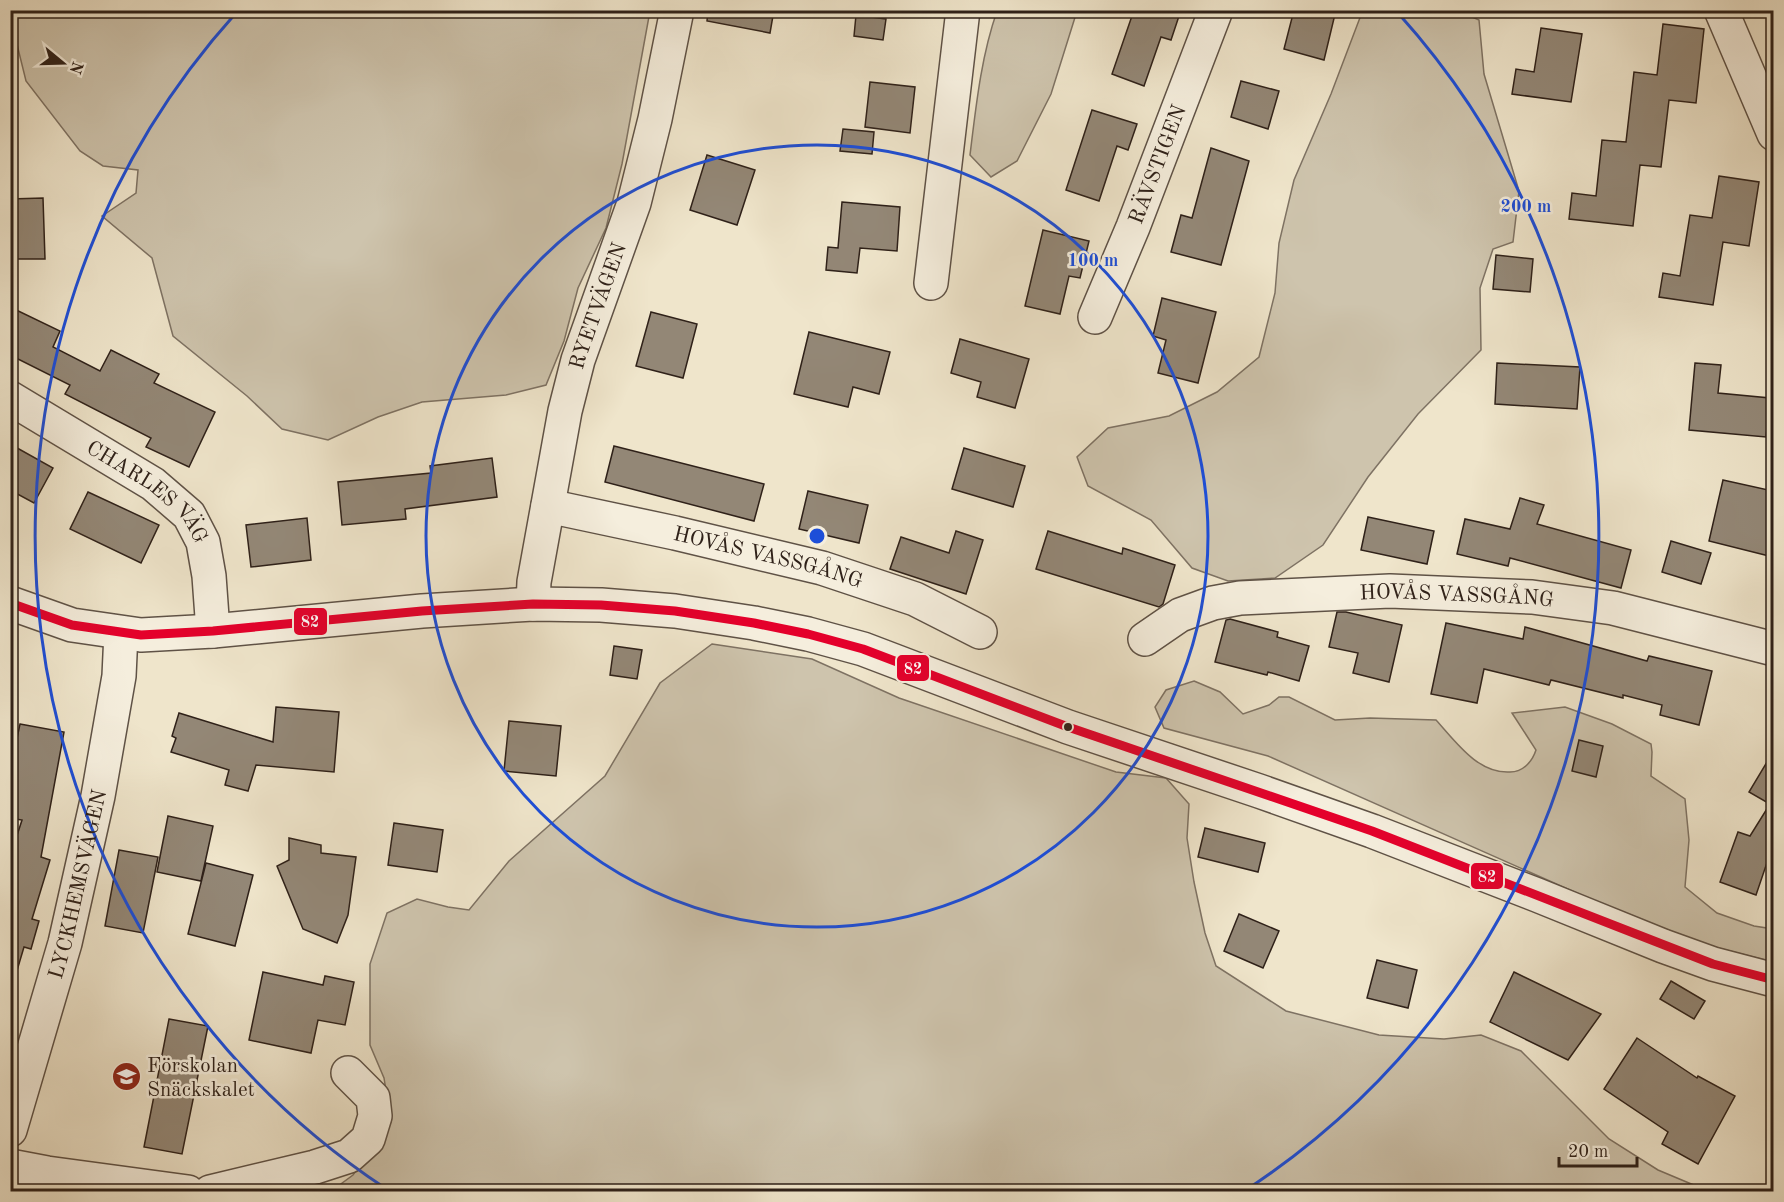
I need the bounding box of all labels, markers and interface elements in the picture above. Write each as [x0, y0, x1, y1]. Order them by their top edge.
north arrow [33, 33, 93, 93]
text: N [65, 59, 85, 76]
street label: RÄVSTIGEN [1126, 102, 1191, 227]
text: 200 m [1501, 198, 1551, 216]
street label: RYETVÄGEN [567, 240, 631, 372]
text: 100 m [1068, 252, 1118, 270]
street label: CHARLES VÄG [82, 438, 211, 547]
street label: HOVÅS VASSGÅNG [671, 524, 865, 593]
centre of rings [807, 526, 827, 546]
street label: HOVÅS VASSGÅNG [1359, 578, 1555, 612]
line badge: 82 [293, 607, 328, 636]
text: 82 [301, 615, 319, 631]
line badge: 82 [896, 654, 930, 682]
text: 82 [904, 662, 922, 678]
unlabelled marker [1062, 721, 1074, 733]
street label: LYCKHEMSVÄGEN [46, 788, 111, 982]
line badge: 82 [1470, 862, 1504, 890]
text: 82 [1478, 870, 1496, 886]
place label: Förskolan Snäckskalet [147, 1056, 255, 1101]
school or university icon: Förskolan Snäckskalet [110, 1061, 142, 1093]
scale bar [1559, 1130, 1637, 1168]
text: 20 m [1568, 1143, 1608, 1161]

